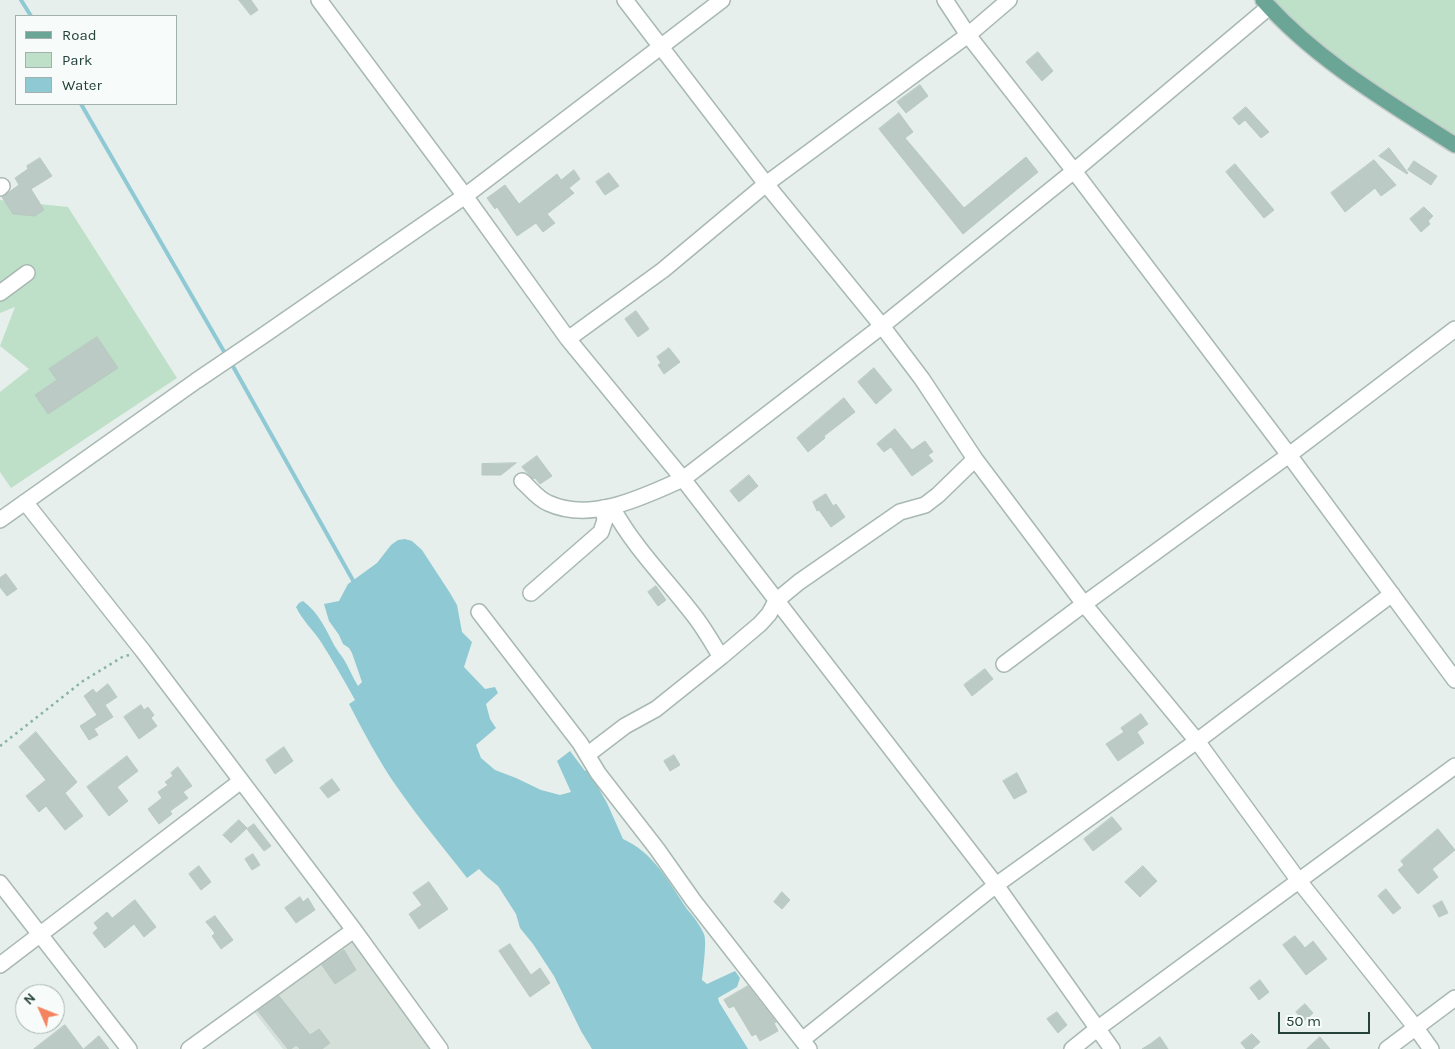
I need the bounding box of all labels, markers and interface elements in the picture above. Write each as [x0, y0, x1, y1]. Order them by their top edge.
legend [15, 15, 178, 105]
text: Road [62, 26, 97, 44]
text: Park [62, 51, 92, 69]
text: Water [62, 76, 102, 94]
north arrow [15, 984, 65, 1034]
text: N [20, 989, 39, 1008]
scale bar [1280, 1002, 1372, 1034]
text: 50 m [1286, 1012, 1321, 1030]

